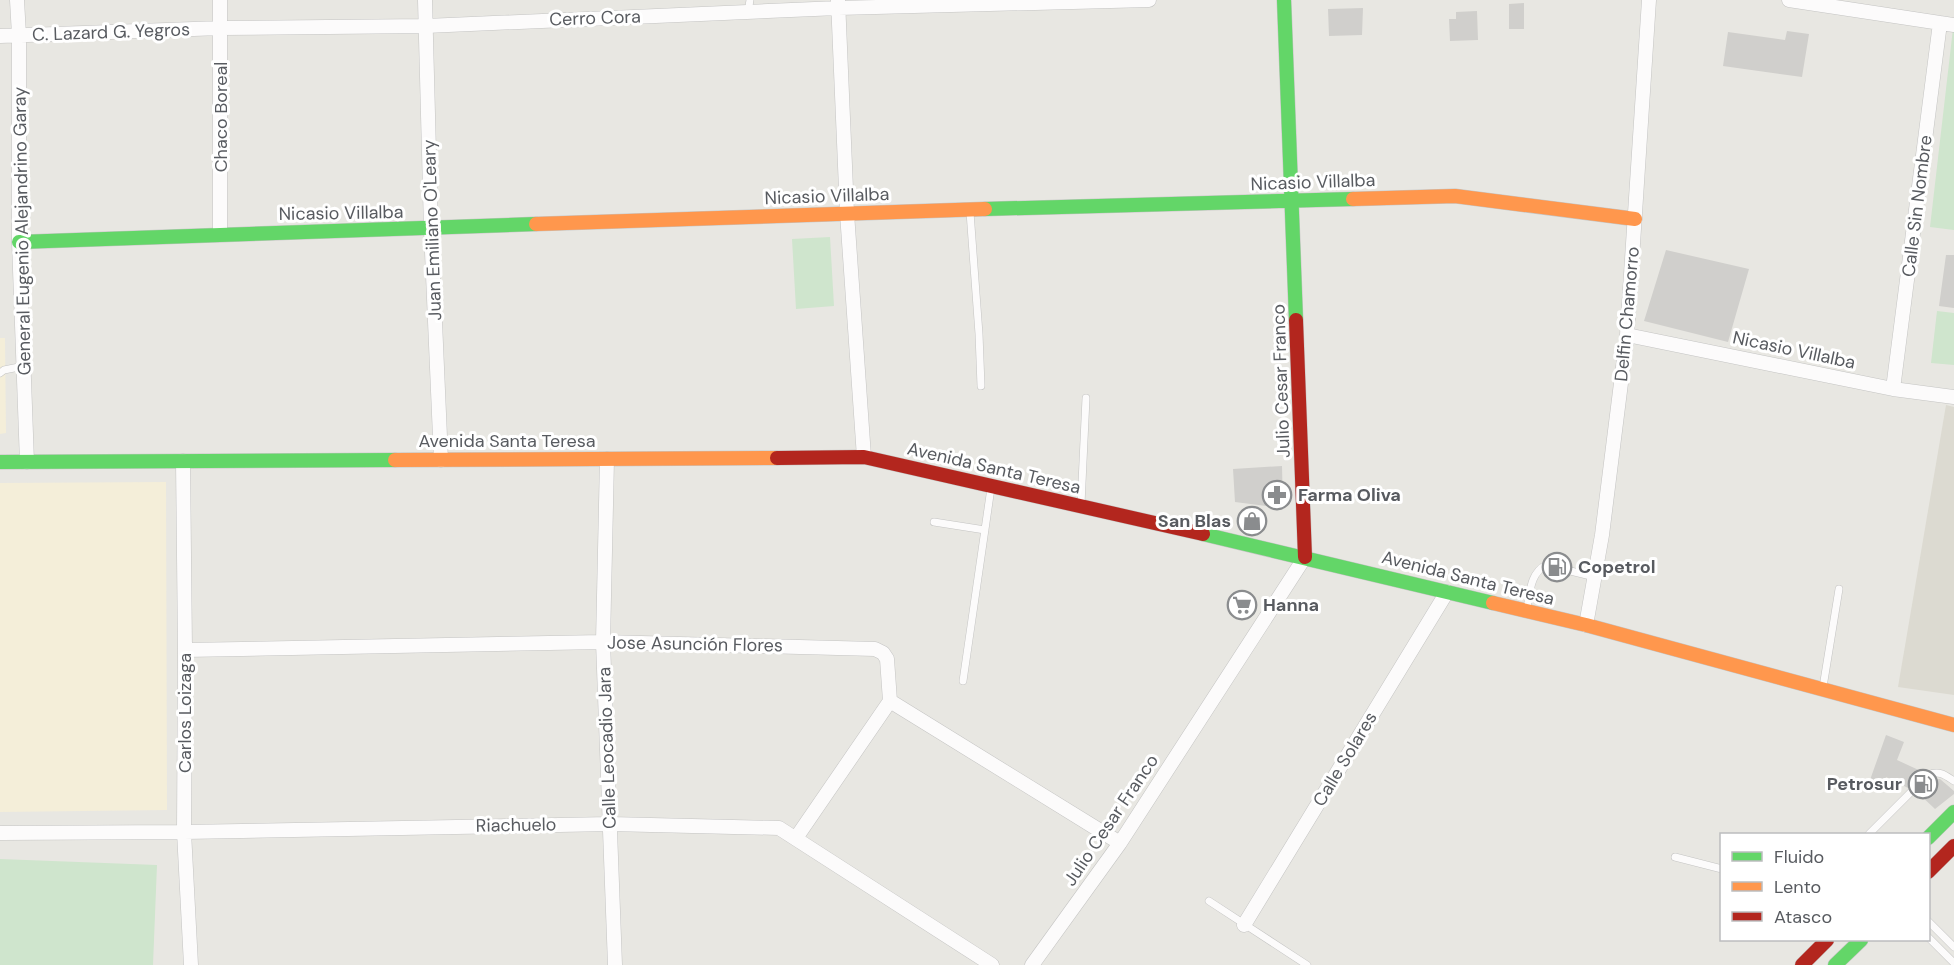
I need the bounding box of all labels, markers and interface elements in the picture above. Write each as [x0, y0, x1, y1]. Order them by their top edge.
street label: Cerro Cora [549, 4, 641, 32]
street label: C. Lazard G. Yegros [32, 17, 190, 47]
street label: Chaco Boreal [209, 62, 233, 172]
street label: General Eugenio Alejandrino Garay [7, 87, 37, 375]
street label: Calle Sin Nombre [1896, 134, 1938, 278]
street label: Juan Emiliano O'Leary [417, 139, 447, 321]
street label: Nicasio Villalba [1250, 168, 1376, 196]
street label: Nicasio Villalba [764, 182, 890, 210]
street label: Nicasio Villalba [278, 200, 404, 226]
street label: Delfin Chamorro [1609, 246, 1645, 382]
street label: Julio Cesar Franco [1266, 304, 1296, 458]
street label: Nicasio Villalba [1730, 325, 1858, 375]
street label: Avenida Santa Teresa [418, 429, 596, 453]
street label: Avenida Santa Teresa [905, 436, 1083, 500]
pharmacy icon: Farma Oliva [1261, 479, 1293, 511]
place label: Farma Oliva [1298, 483, 1401, 507]
shop icon: San Blas [1236, 505, 1268, 537]
place label: San Blas [1158, 509, 1231, 533]
street label: Avenida Santa Teresa [1379, 545, 1557, 611]
fuel station icon: Copetrol [1541, 551, 1573, 583]
place label: Copetrol [1578, 555, 1656, 579]
supermarket icon: Hanna [1226, 589, 1258, 621]
place label: Hanna [1263, 593, 1319, 617]
street label: Jose Asunción Flores [607, 630, 783, 658]
street label: Carlos Loizaga [173, 653, 197, 773]
street label: Calle Leocadio Jara [592, 667, 622, 829]
street label: Calle Solares [1307, 707, 1383, 811]
street label: Julio Cesar Franco [1058, 749, 1164, 891]
fuel station icon: Petrosur [1907, 768, 1939, 800]
place label: Petrosur [1827, 772, 1902, 796]
street label: Riachuelo [475, 812, 557, 838]
legend [1720, 833, 1930, 941]
text: Fluido [1774, 845, 1824, 869]
text: Lento [1774, 875, 1821, 899]
text: Atasco [1774, 905, 1832, 929]

